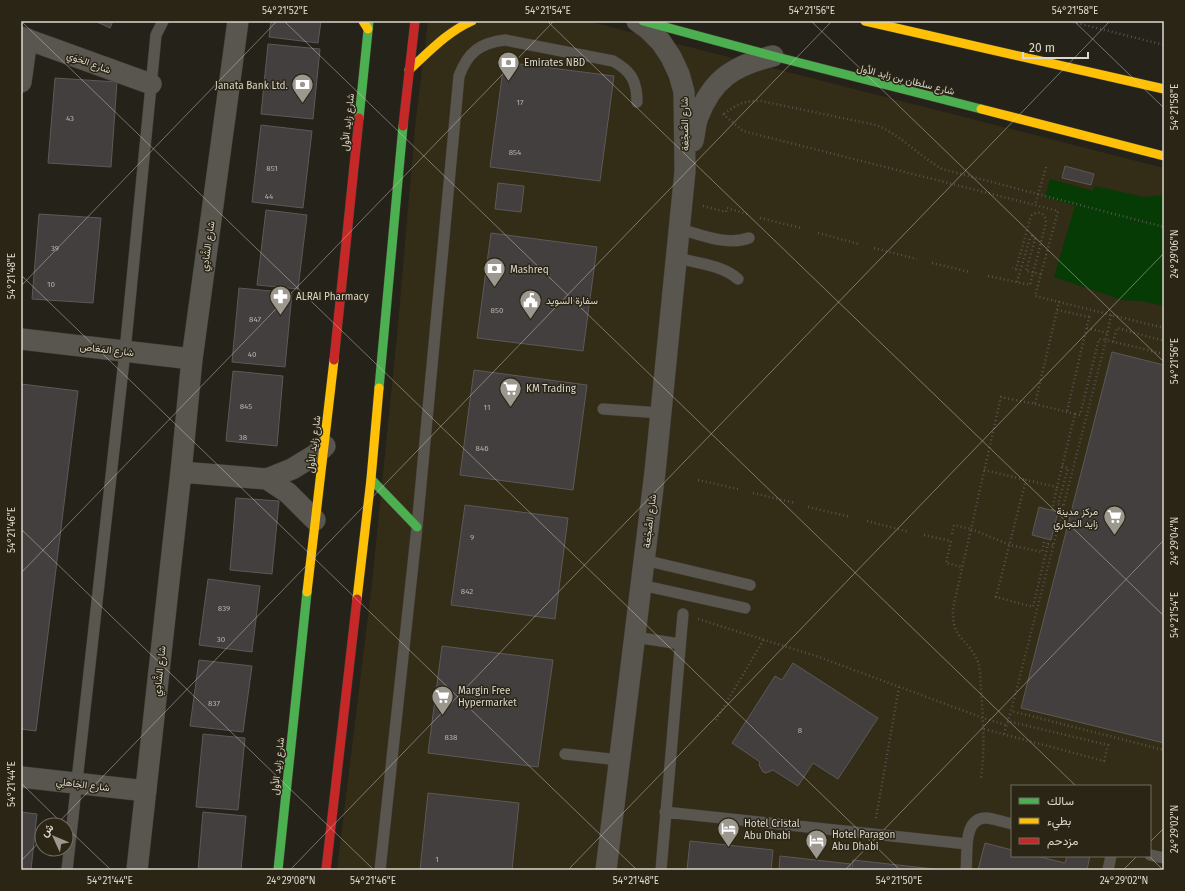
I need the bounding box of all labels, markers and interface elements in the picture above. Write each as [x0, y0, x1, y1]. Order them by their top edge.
text: 54°21'52"E [262, 5, 308, 17]
text: 54°21'54"E [525, 5, 571, 17]
text: 54°21'56"E [789, 5, 835, 17]
text: 54°21'58"E [1052, 5, 1098, 17]
scale bar [1023, 34, 1088, 60]
text: 20 m [1029, 41, 1055, 55]
street label: شارع الخوَي [64, 49, 113, 78]
bank icon: Emirates NBD [496, 49, 522, 82]
place label: Emirates NBD [524, 57, 585, 69]
street label: شارع سلطان بن زايد الأول [856, 62, 956, 98]
bank icon: Janata Bank Ltd. [290, 72, 316, 105]
place label: Janata Bank Ltd. [215, 80, 288, 92]
text: 54°21'58"E [1169, 84, 1181, 130]
street label: شارع زايد الأول [339, 93, 357, 151]
street label: شارع الصَّجْعَة [678, 97, 691, 151]
house number: 17 [516, 98, 524, 107]
house number: 43 [66, 114, 74, 123]
house number: 854 [509, 148, 522, 157]
house number: 851 [266, 164, 278, 173]
house number: 44 [265, 192, 274, 201]
street label: شارع الشَّادِي [196, 220, 219, 272]
text: 24°29'06"N [1169, 230, 1181, 278]
house number: 39 [51, 244, 59, 253]
text: 54°21'48"E [6, 253, 18, 299]
bank icon: Mashreq [482, 256, 508, 289]
place label: Mashreq [510, 264, 549, 276]
house number: 10 [47, 280, 55, 289]
pharmacy icon: ALRAI Pharmacy [267, 283, 293, 316]
public building icon: سفارة السويد [517, 287, 543, 320]
place label: ALRAI Pharmacy [296, 291, 369, 303]
place label: سفارة السويد [546, 295, 598, 307]
house number: 850 [491, 306, 504, 315]
house number: 847 [249, 315, 261, 324]
text: 54°21'56"E [1169, 338, 1181, 384]
street label: شارع المَغاص [79, 341, 135, 359]
house number: 40 [248, 350, 257, 359]
supermarket icon: KM Trading [498, 375, 524, 408]
place label: KM Trading [526, 383, 577, 395]
house number: 845 [240, 402, 252, 411]
house number: 11 [484, 403, 490, 412]
street label: شارع زايد الأول [305, 415, 323, 474]
house number: 38 [239, 433, 248, 442]
house number: 846 [476, 444, 488, 453]
street label: شارع الصَّجْعَة [640, 493, 659, 549]
supermarket icon: مركز مدينة زايد التجاري [1101, 504, 1127, 537]
place label: مركز مدينة زايد التجاري [1053, 506, 1098, 532]
text: 54°21'46"E [6, 507, 18, 553]
text: 24°29'04"N [1169, 517, 1181, 565]
house number: 9 [470, 533, 474, 542]
house number: 842 [461, 587, 473, 596]
text: 54°21'54"E [1169, 592, 1181, 638]
house number: 839 [218, 604, 230, 613]
house number: 30 [217, 635, 226, 644]
street label: شارع الشَّادِي [149, 645, 171, 697]
supermarket icon: Margin Free Hypermarket [429, 683, 455, 716]
place label: Margin Free Hypermarket [458, 685, 517, 709]
house number: 837 [208, 699, 220, 708]
house number: 8 [798, 726, 803, 735]
house number: 838 [445, 733, 458, 742]
street label: شارع زايد الأول [269, 737, 287, 795]
text: 54°21'44"E [6, 761, 18, 807]
street label: شارع الجَاهلِي [55, 776, 111, 796]
legend [1011, 785, 1151, 857]
text: سالك [1047, 794, 1074, 808]
text: 24°29'02"N [1169, 805, 1181, 853]
text: بطيء [1047, 814, 1071, 831]
hotel icon: Hotel Cristal Abu Dhabi [716, 816, 742, 849]
north arrow [34, 817, 74, 857]
place label: Hotel Cristal Abu Dhabi [744, 818, 800, 842]
text: ش [38, 821, 56, 840]
hotel icon: Hotel Paragon Abu Dhabi [803, 827, 829, 860]
place label: Hotel Paragon Abu Dhabi [832, 829, 895, 853]
text: مزدحم [1047, 834, 1078, 849]
house number: 1 [435, 855, 439, 864]
text: 54°21'44"E [87, 875, 133, 887]
text: 24°29'08"N [266, 875, 316, 887]
text: 54°21'46"E [350, 875, 396, 887]
text: 54°21'48"E [613, 875, 659, 887]
text: 54°21'50"E [876, 875, 922, 887]
text: 24°29'02"N [1100, 875, 1148, 887]

